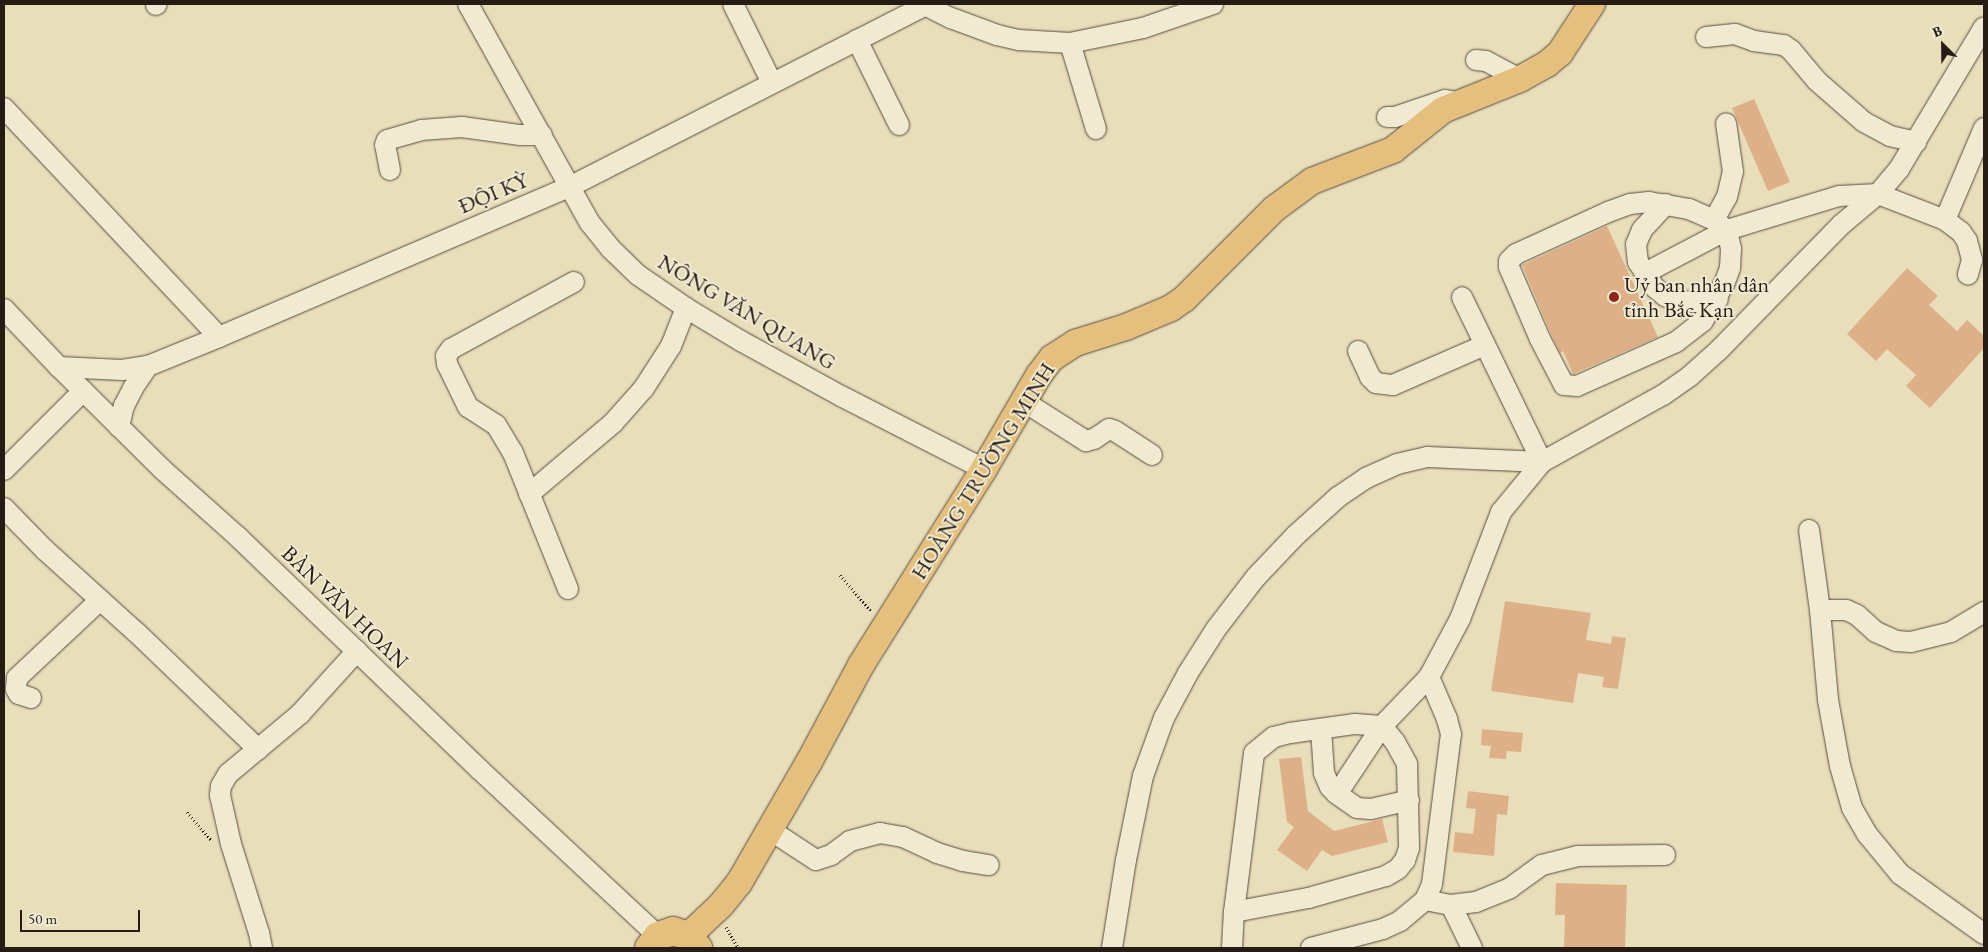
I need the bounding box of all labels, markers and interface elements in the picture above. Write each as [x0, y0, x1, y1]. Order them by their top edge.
north arrow [1918, 20, 1968, 70]
text: B [1930, 21, 1945, 41]
street label: ĐỘI KỲ [454, 167, 532, 219]
street label: NÔNG VĂN QUANG [653, 248, 841, 376]
place label: Uỷ ban nhân dân tỉnh Bắc Kạn [1624, 271, 1769, 322]
marker: Uỷ ban nhân dân tỉnh Bắc Kạn [1608, 291, 1620, 303]
street label: HOÀNG TRƯỜNG MINH [905, 358, 1061, 584]
street label: BÀN VĂN HOAN [276, 540, 414, 674]
scale bar [22, 900, 142, 932]
text: 50 m [28, 909, 57, 928]

